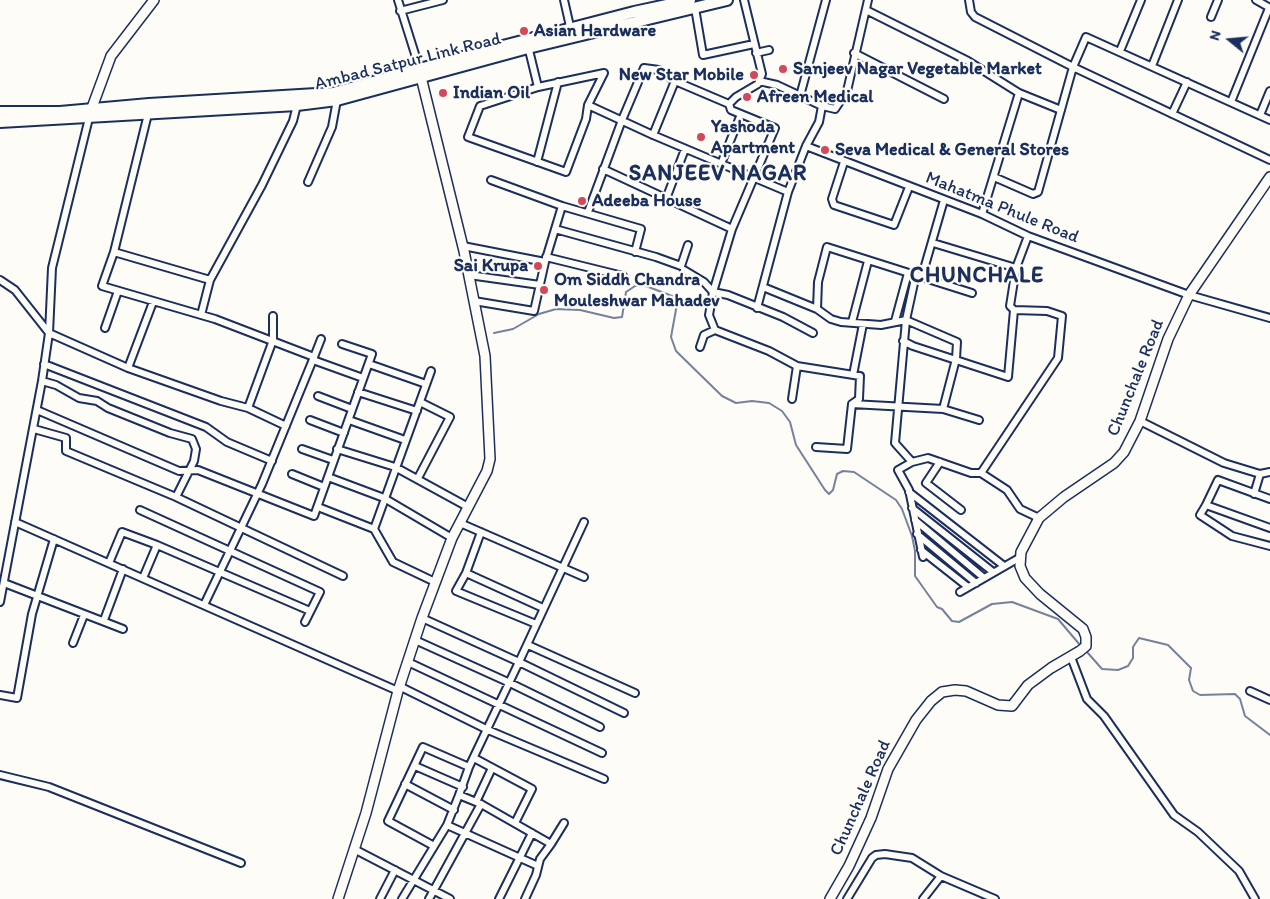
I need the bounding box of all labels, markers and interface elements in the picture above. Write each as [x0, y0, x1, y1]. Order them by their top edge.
north arrow [1205, 15, 1255, 65]
place label: Asian Hardware [534, 20, 656, 42]
marker: Asian Hardware [518, 25, 530, 37]
street label: Ambad Satpur Link Road [313, 28, 503, 96]
text: N [1206, 28, 1225, 42]
place label: Sanjeev Nagar Vegetable Market [793, 58, 1042, 80]
marker: Sanjeev Nagar Vegetable Market [777, 63, 789, 75]
place label: New Star Mobile [619, 64, 744, 86]
marker: New Star Mobile [748, 69, 760, 81]
place label: Indian Oil [453, 82, 530, 104]
place label: Afreen Medical [757, 86, 873, 108]
marker: Indian Oil [437, 87, 449, 99]
marker: Afreen Medical [741, 91, 753, 103]
place label: Yashoda Apartment [711, 116, 795, 158]
marker: Yashoda Apartment [695, 131, 707, 143]
place label: Seva Medical & General Stores [835, 139, 1069, 161]
marker: Seva Medical & General Stores [819, 144, 831, 156]
district label: SANJEEV NAGAR [627, 161, 809, 187]
street label: Mahatma Phule Road [922, 167, 1082, 249]
place label: Adeeba House [592, 190, 701, 212]
marker: Adeeba House [576, 195, 588, 207]
place label: Sai Krupa [454, 255, 528, 277]
marker: Sai Krupa [532, 260, 544, 272]
district label: CHUNCHALE [909, 263, 1045, 289]
place label: Om Siddh Chandra Mouleshwar Mahadev [554, 269, 720, 312]
marker: Om Siddh Chandra Mouleshwar Mahadev [538, 284, 550, 296]
street label: Chunchale Road [1103, 316, 1169, 440]
street label: Chunchale Road [826, 737, 896, 859]

